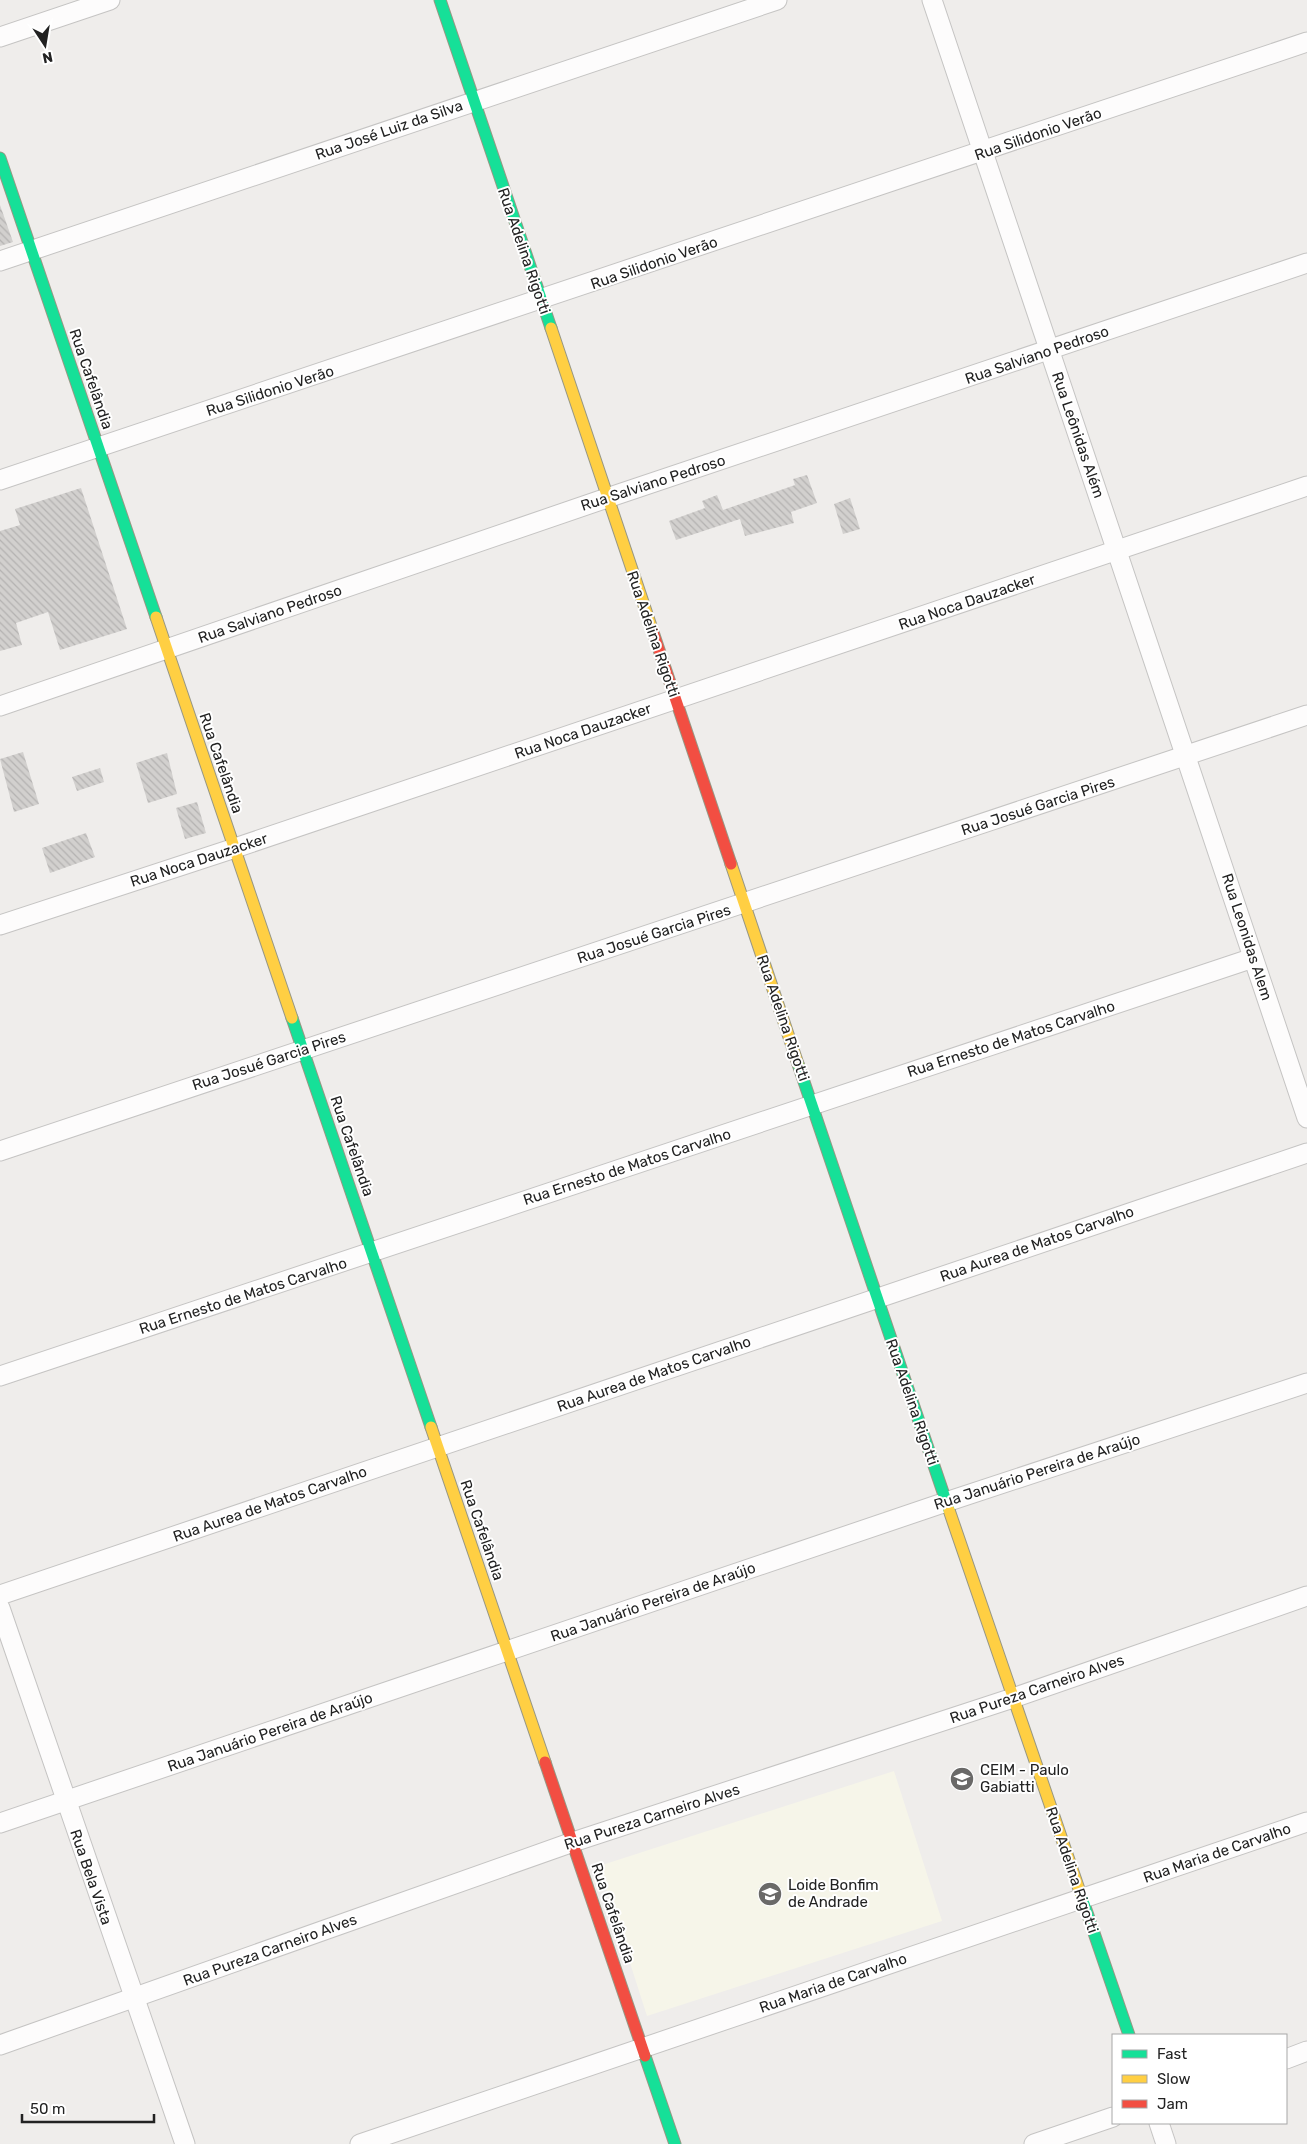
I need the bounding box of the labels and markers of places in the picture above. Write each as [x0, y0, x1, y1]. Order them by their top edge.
place label: CEIM - Paulo Gabiatti [980, 1761, 1069, 1796]
school or university icon: CEIM - Paulo Gabiatti [949, 1766, 975, 1792]
place label: Loide Bonfim de Andrade [788, 1876, 879, 1911]
school or university icon: Loide Bonfim de Andrade [757, 1881, 783, 1907]

